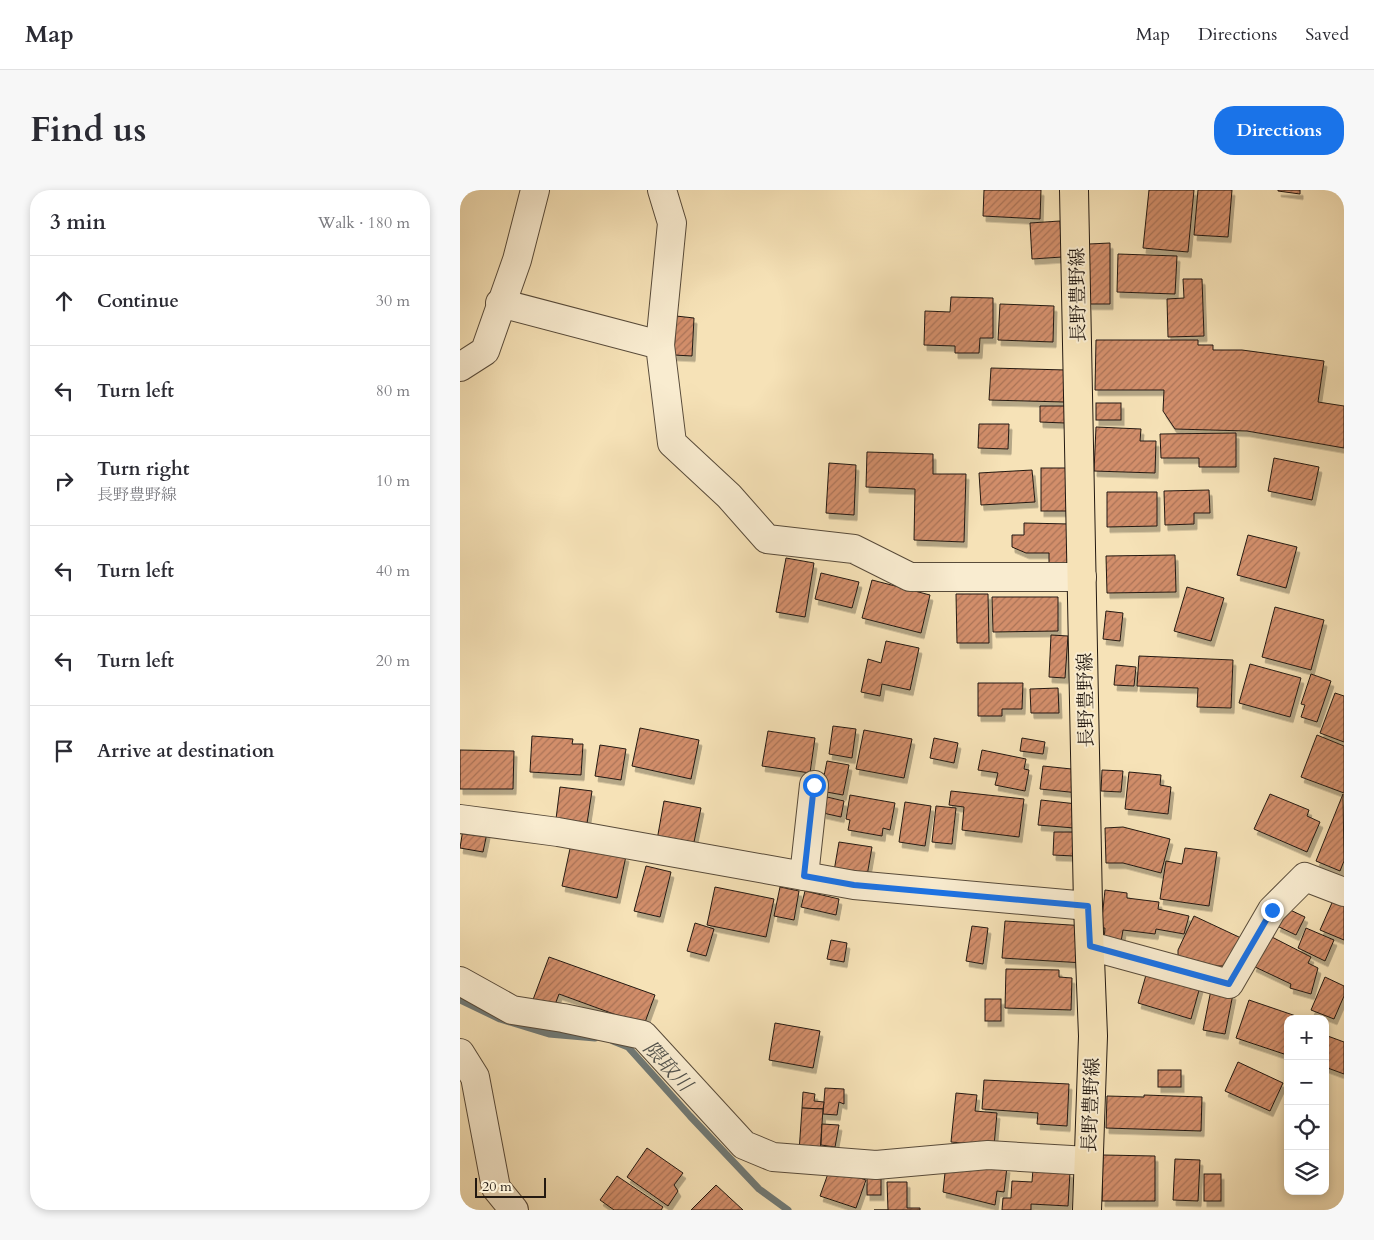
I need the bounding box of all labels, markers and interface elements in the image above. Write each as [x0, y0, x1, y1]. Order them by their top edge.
text: Map [25, 18, 74, 51]
text: Map [1136, 22, 1170, 47]
text: Directions [1198, 22, 1277, 47]
text: Saved [1305, 22, 1349, 47]
text: Find us [30, 106, 146, 154]
button: Directions [1214, 106, 1344, 155]
text: 3 min [50, 208, 106, 237]
text: Walk · 180 m [318, 212, 410, 234]
street label: 長野豊野線 [1064, 247, 1092, 343]
icon: ahead [50, 287, 78, 315]
text: Continue [97, 288, 179, 314]
text: 30 m [376, 290, 410, 312]
icon: left [50, 377, 78, 405]
text: Turn left [97, 378, 174, 404]
text: 80 m [376, 380, 410, 402]
text: Turn right [97, 456, 189, 482]
icon: right [50, 467, 78, 495]
text: 10 m [376, 470, 410, 492]
text: 長野豊野線 [97, 484, 177, 506]
icon: left [50, 557, 78, 585]
text: Turn left [97, 558, 174, 584]
text: 40 m [376, 560, 410, 582]
icon: left [50, 647, 78, 675]
text: Turn left [97, 648, 174, 674]
text: 20 m [376, 650, 410, 672]
street label: 長野豊野線 [1072, 652, 1100, 748]
icon: arrive [50, 737, 78, 765]
text: Arrive at destination [97, 738, 274, 764]
route start [803, 774, 826, 797]
route end [1261, 899, 1284, 922]
map controls [1284, 1015, 1329, 1195]
button: + [1284, 1015, 1329, 1060]
water label: 隈取川 [637, 1035, 699, 1099]
street label: 長野豊野線 [1076, 1057, 1106, 1153]
button: − [1284, 1060, 1329, 1105]
button: locate [1284, 1105, 1329, 1150]
button: layers [1284, 1150, 1329, 1195]
scale bar [475, 1175, 546, 1198]
text: 20 m [482, 1177, 512, 1196]

